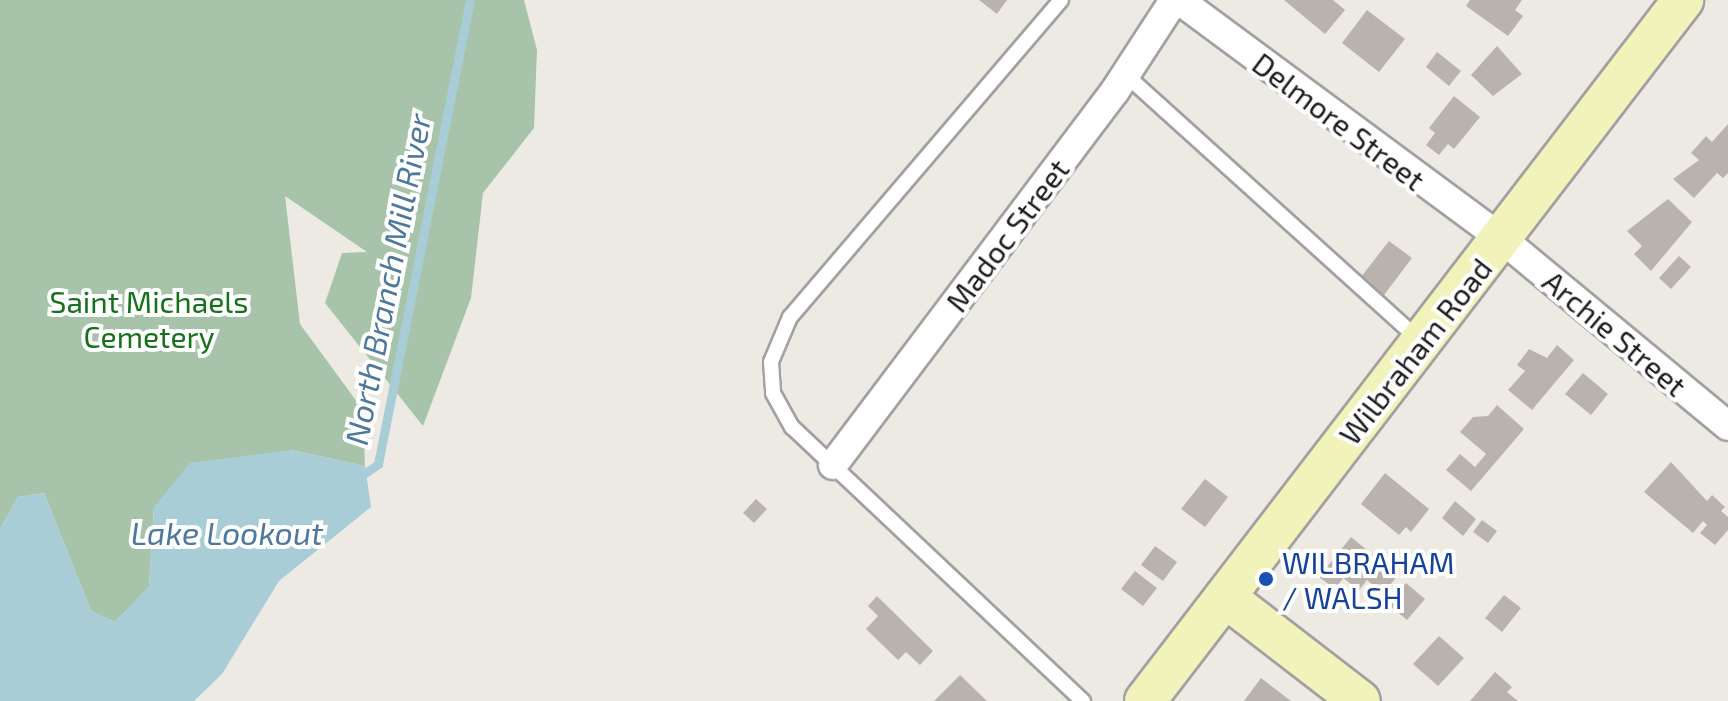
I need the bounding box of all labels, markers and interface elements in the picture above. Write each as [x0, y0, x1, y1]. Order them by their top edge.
street label: Delmore Street [1246, 45, 1432, 197]
water label: North Branch Mill River [336, 110, 438, 448]
street label: Madoc Street [938, 152, 1076, 318]
street label: Wilbraham Road [1331, 251, 1499, 451]
street label: Archie Street [1536, 263, 1694, 403]
park label: Saint Michaels Cemetery [50, 283, 248, 354]
water label: Lake Lookout [131, 513, 323, 551]
place label: WILBRAHAM / WALSH [1282, 544, 1455, 614]
marker: WILBRAHAM / WALSH [1257, 570, 1275, 588]

